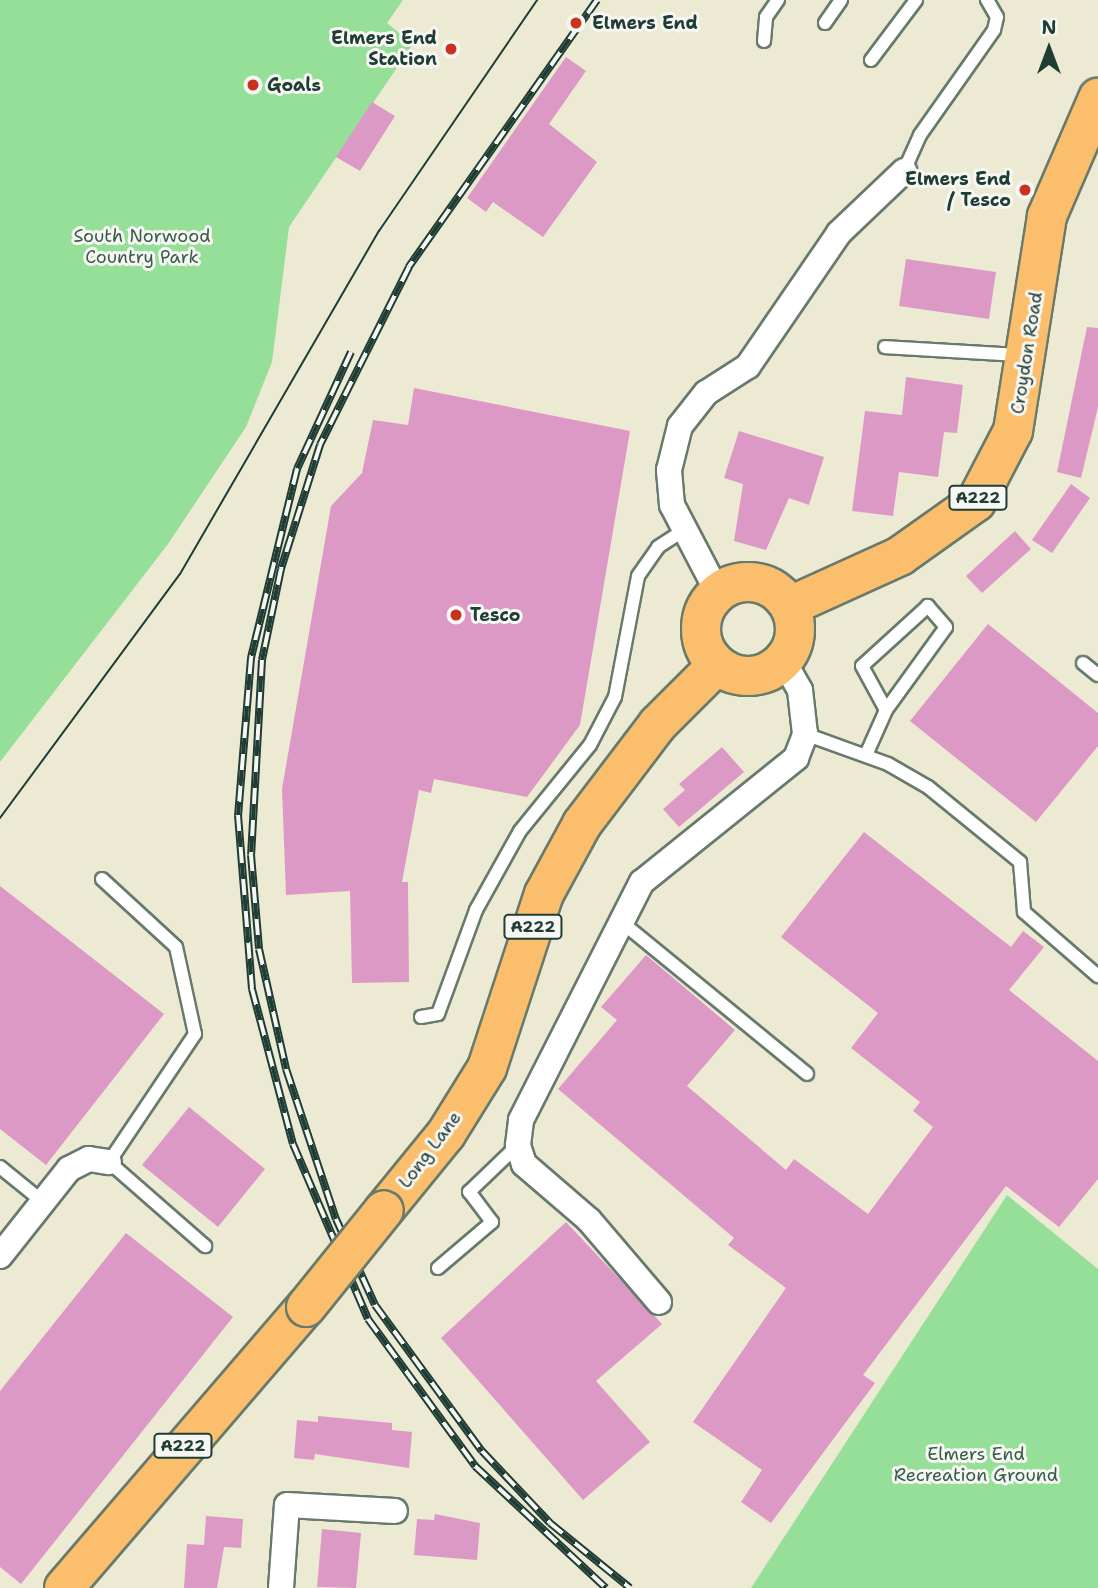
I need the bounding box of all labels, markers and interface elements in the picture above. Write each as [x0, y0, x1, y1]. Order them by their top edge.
place label: Elmers End [592, 12, 698, 34]
marker: Elmers End [566, 13, 586, 33]
north arrow [1014, 14, 1084, 84]
text: N [1041, 15, 1057, 40]
place label: Elmers End Station [331, 28, 437, 70]
marker: Elmers End Station [443, 41, 459, 57]
place label: Goals [267, 74, 321, 96]
marker: Goals [245, 77, 261, 93]
place label: Elmers End / Tesco [905, 169, 1011, 212]
marker: Elmers End / Tesco [1017, 182, 1033, 198]
park label: South Norwood Country Park [73, 226, 211, 268]
street label: Croydon Road [1007, 290, 1047, 416]
road number: A222 [948, 485, 1008, 510]
place label: Tesco [470, 604, 521, 626]
marker: Tesco [448, 607, 464, 623]
road number: A222 [503, 914, 563, 939]
street label: Long Lane [394, 1107, 466, 1193]
road number: A222 [153, 1434, 213, 1458]
park label: Elmers End Recreation Ground [894, 1444, 1058, 1486]

